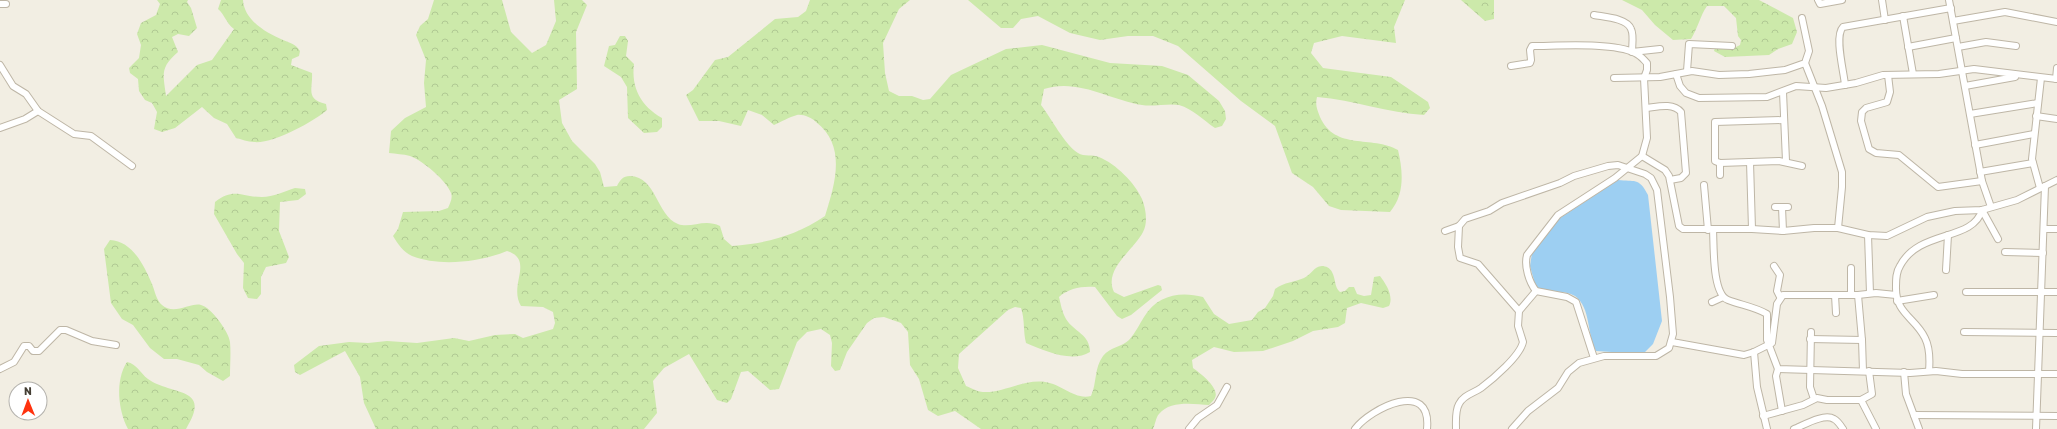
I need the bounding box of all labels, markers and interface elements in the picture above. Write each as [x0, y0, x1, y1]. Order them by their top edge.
north arrow [8, 381, 48, 421]
text: N [24, 385, 32, 398]

